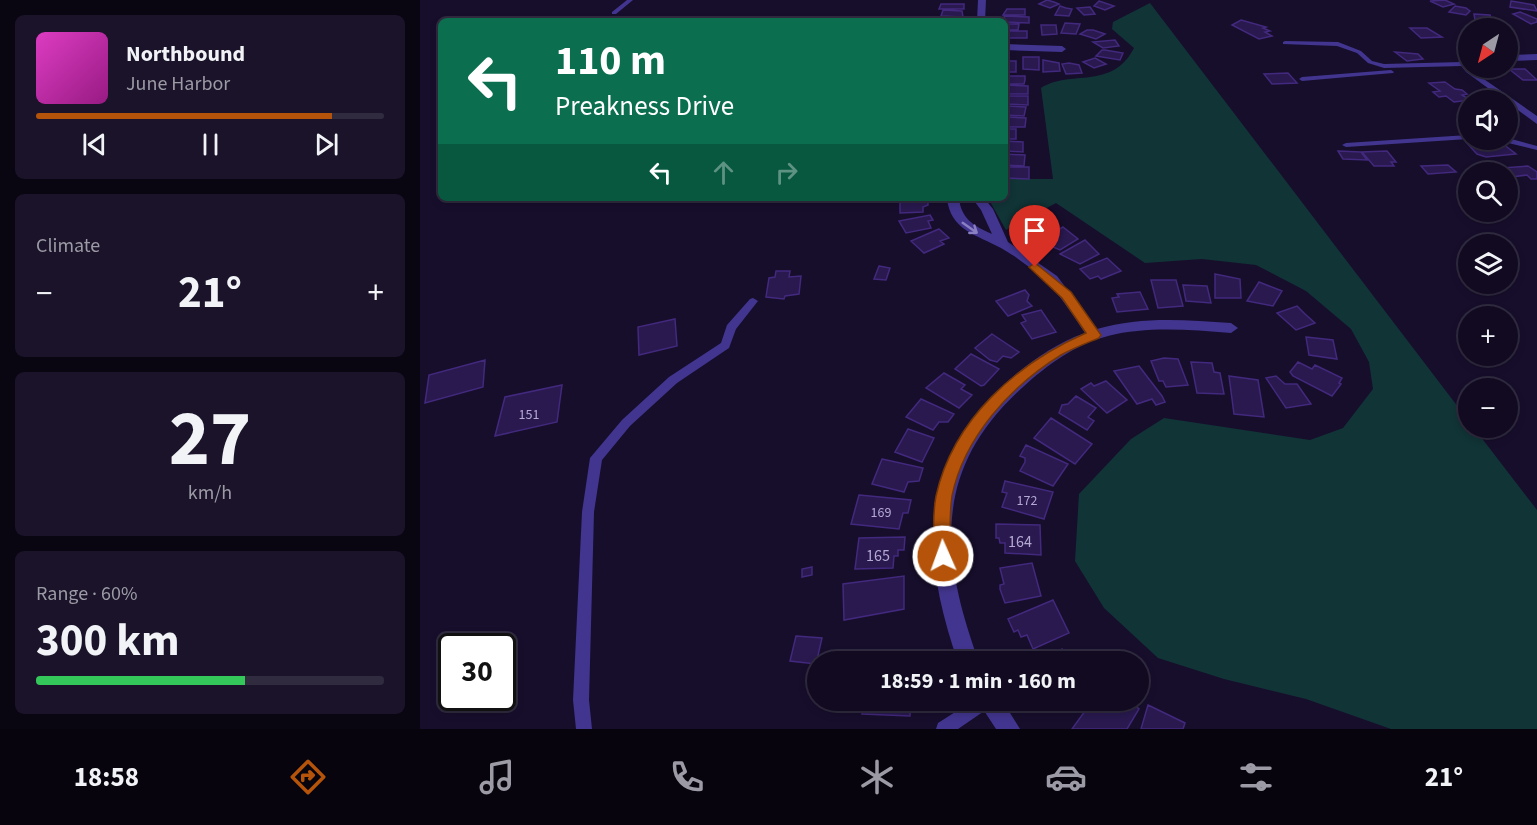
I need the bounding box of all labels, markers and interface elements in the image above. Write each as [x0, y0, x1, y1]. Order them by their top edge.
north arrow [1458, 18, 1518, 78]
map controls [1458, 18, 1518, 438]
text: 110 m [555, 31, 666, 91]
text: Northbound [126, 38, 245, 70]
icon: left [456, 42, 534, 120]
text: June Harbor [126, 70, 230, 98]
text: Preakness Drive [555, 87, 734, 126]
button: sound [1458, 90, 1518, 150]
icon: previous [78, 128, 111, 161]
icon: pause [194, 128, 227, 161]
icon: next [310, 128, 343, 161]
icon: left [644, 156, 677, 189]
icon: ahead [707, 156, 740, 189]
icon: right [770, 156, 803, 189]
button: search [1458, 162, 1518, 222]
pin [1009, 205, 1060, 267]
icon: arrive [1018, 214, 1051, 247]
one-way arrow [962, 222, 978, 234]
text: Climate [36, 232, 100, 260]
button: layers [1458, 234, 1518, 294]
text: 21° [178, 261, 242, 325]
text: − [36, 270, 52, 317]
text: + [368, 270, 384, 317]
button: + [1458, 306, 1518, 366]
button: − [1458, 378, 1518, 438]
text: 27 [169, 384, 251, 495]
house number: 151 [519, 405, 539, 425]
text: km/h [188, 479, 232, 507]
house number: 172 [1017, 491, 1037, 511]
house number: 169 [871, 503, 891, 523]
position arrow [911, 524, 975, 588]
house number: 164 [1008, 531, 1032, 553]
house number: 165 [866, 545, 890, 567]
text: Range · 60% [36, 580, 137, 608]
text: 300 km [36, 609, 180, 673]
speed limit sign: 30 [438, 633, 516, 711]
text: 18:59 · 1 min · 160 m [880, 665, 1076, 697]
icon: directions [287, 756, 329, 798]
icon: music [476, 756, 518, 798]
icon: phone [666, 756, 708, 798]
icon: climate [856, 756, 898, 798]
icon: car [1045, 756, 1087, 798]
icon: filters [1235, 756, 1277, 798]
text: 18:58 [74, 758, 139, 797]
text: 21° [1425, 758, 1463, 797]

